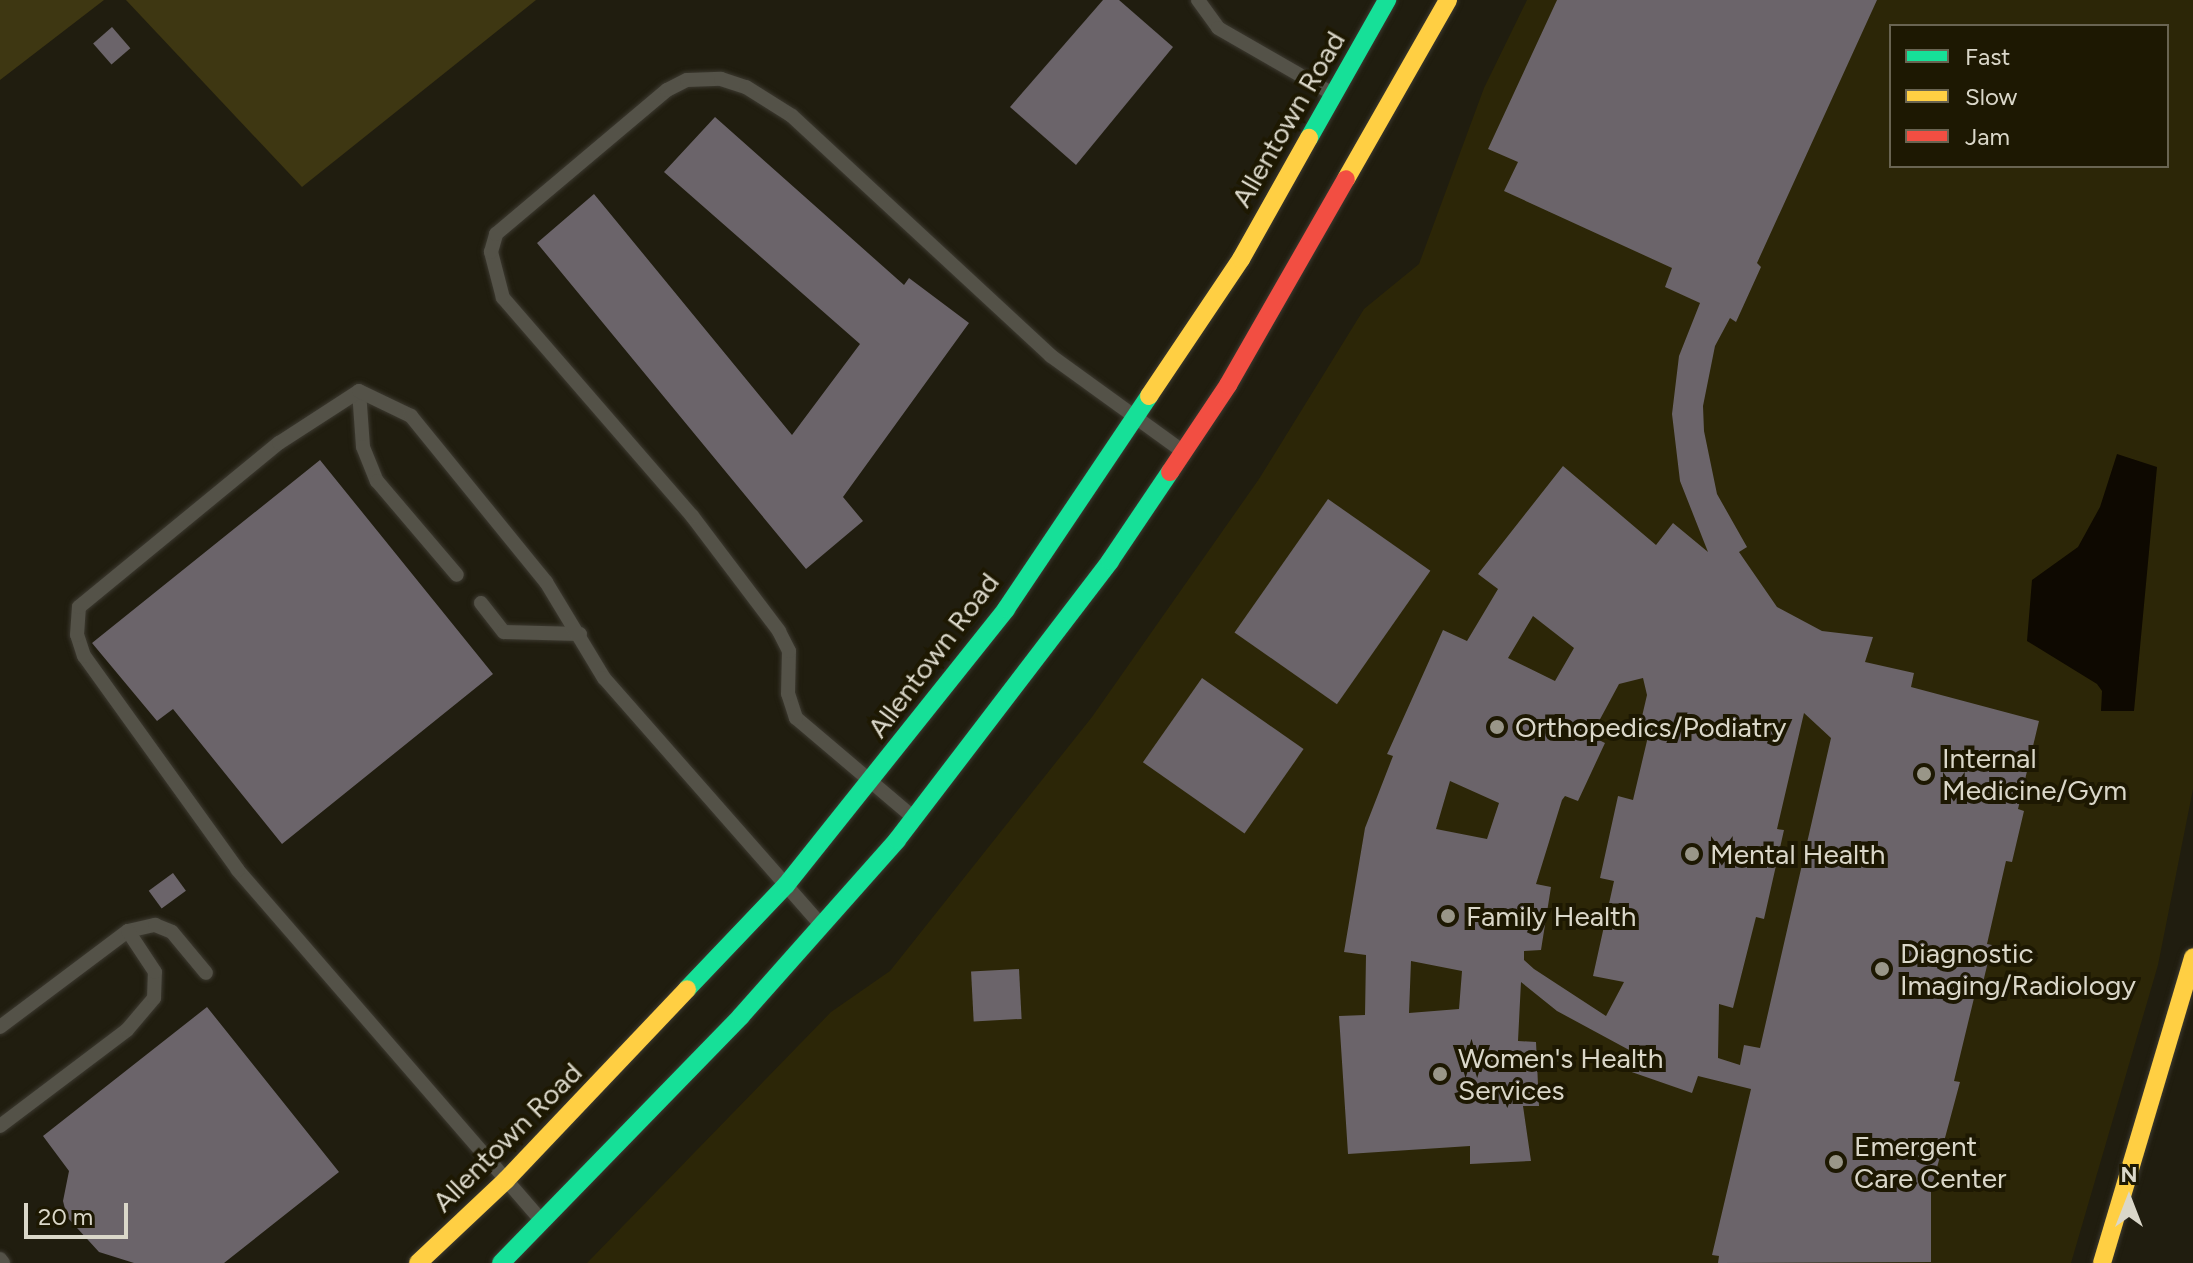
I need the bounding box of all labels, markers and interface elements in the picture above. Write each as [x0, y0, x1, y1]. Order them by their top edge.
legend [1889, 24, 2169, 168]
street label: Allentown Road [1224, 25, 1352, 213]
text: Fast [1965, 42, 2010, 71]
text: Slow [1965, 82, 2017, 111]
text: Jam [1965, 122, 2010, 151]
street label: Allentown Road [860, 566, 1006, 744]
place label: Orthopedics/Podiatry [1515, 710, 1787, 744]
marker: Orthopedics/Podiatry [1486, 716, 1508, 738]
place label: Internal Medicine/Gym [1942, 741, 2127, 807]
marker: Internal Medicine/Gym [1913, 763, 1935, 785]
place label: Mental Health [1710, 837, 1885, 871]
marker: Mental Health [1681, 843, 1703, 865]
place label: Family Health [1466, 899, 1636, 933]
marker: Family Health [1437, 905, 1459, 927]
place label: Diagnostic Imaging/Radiology [1900, 936, 2136, 1002]
marker: Diagnostic Imaging/Radiology [1871, 958, 1893, 980]
place label: Women's Health Services [1458, 1041, 1663, 1107]
street label: Allentown Road [425, 1055, 589, 1219]
marker: Women's Health Services [1429, 1063, 1451, 1085]
place label: Emergent Care Center [1854, 1129, 2007, 1195]
marker: Emergent Care Center [1825, 1151, 1847, 1173]
north arrow [2089, 1159, 2169, 1239]
text: N [2120, 1161, 2138, 1188]
scale bar [28, 1187, 132, 1237]
text: 20 m [38, 1202, 93, 1231]

